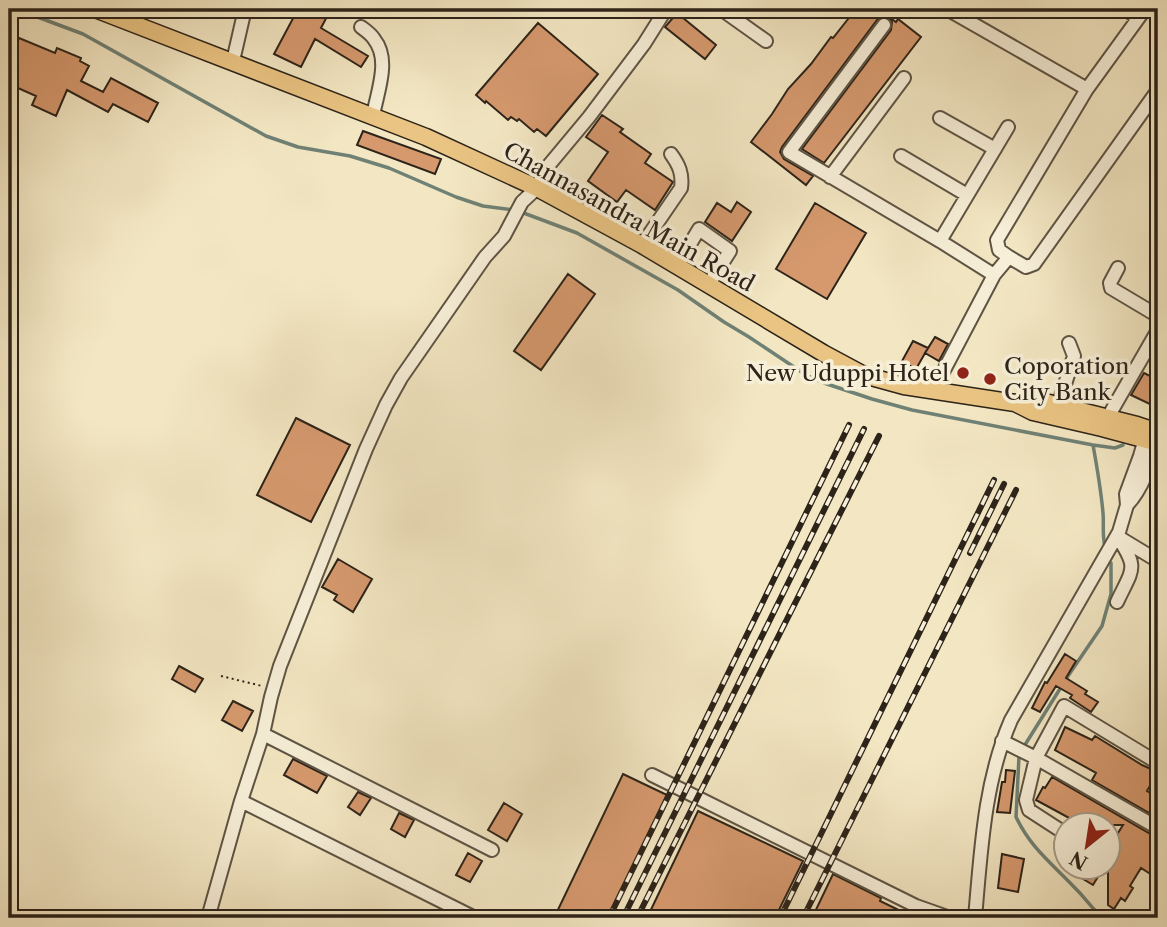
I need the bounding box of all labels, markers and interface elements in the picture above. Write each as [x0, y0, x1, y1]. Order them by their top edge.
street label: Channasandra Main Road [498, 136, 760, 298]
place label: Coporation City Bank [1004, 352, 1129, 406]
place label: New Uduppi Hotel [746, 359, 949, 387]
marker: New Uduppi Hotel [955, 365, 971, 381]
marker: Coporation City Bank [982, 371, 998, 387]
north arrow [1052, 811, 1122, 881]
text: N [1066, 846, 1092, 874]

